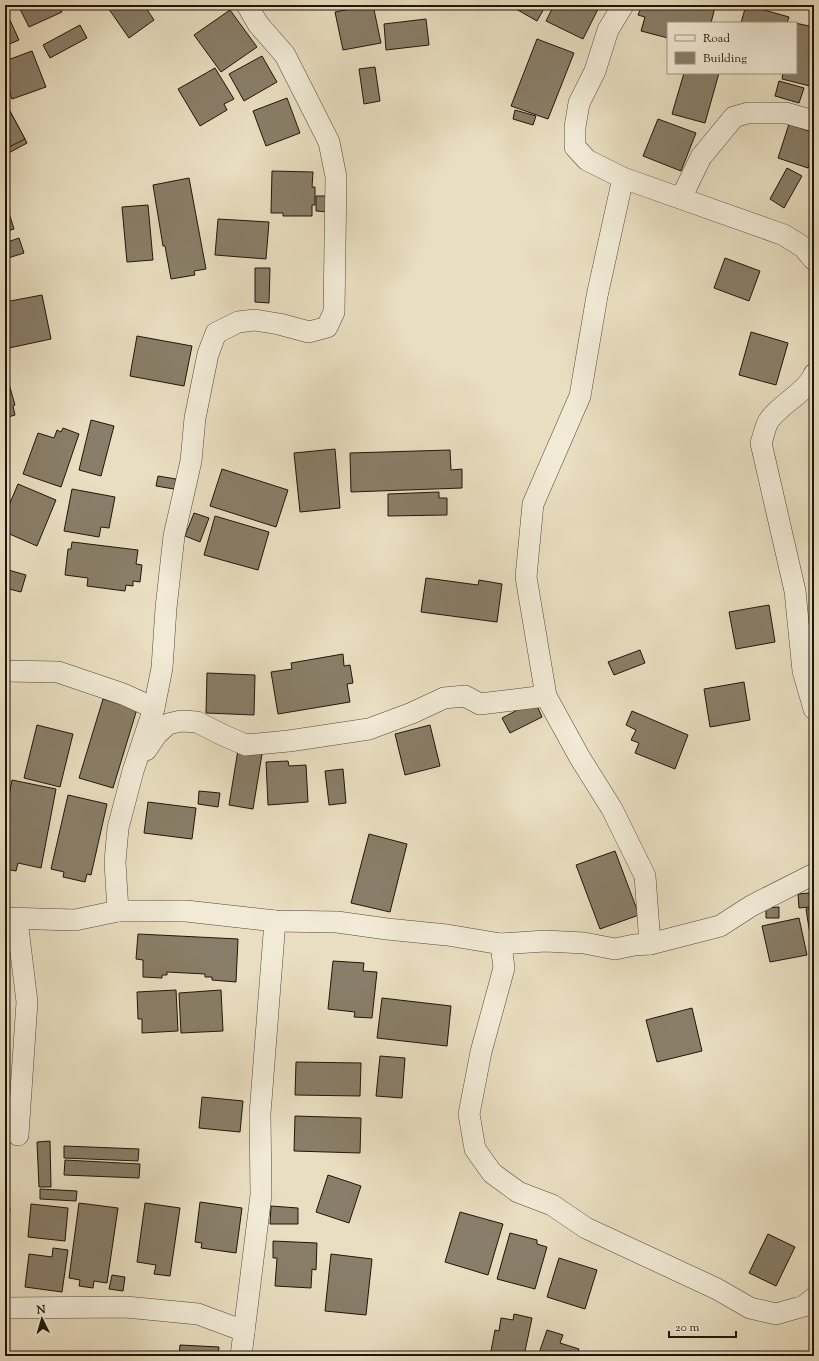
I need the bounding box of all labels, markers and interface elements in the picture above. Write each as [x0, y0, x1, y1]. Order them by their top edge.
legend [667, 22, 797, 74]
text: Road [703, 30, 730, 48]
text: Building [703, 50, 747, 68]
north arrow [22, 1299, 62, 1339]
text: N [35, 1302, 47, 1318]
scale bar [669, 1313, 736, 1339]
text: 20 m [675, 1319, 700, 1337]

